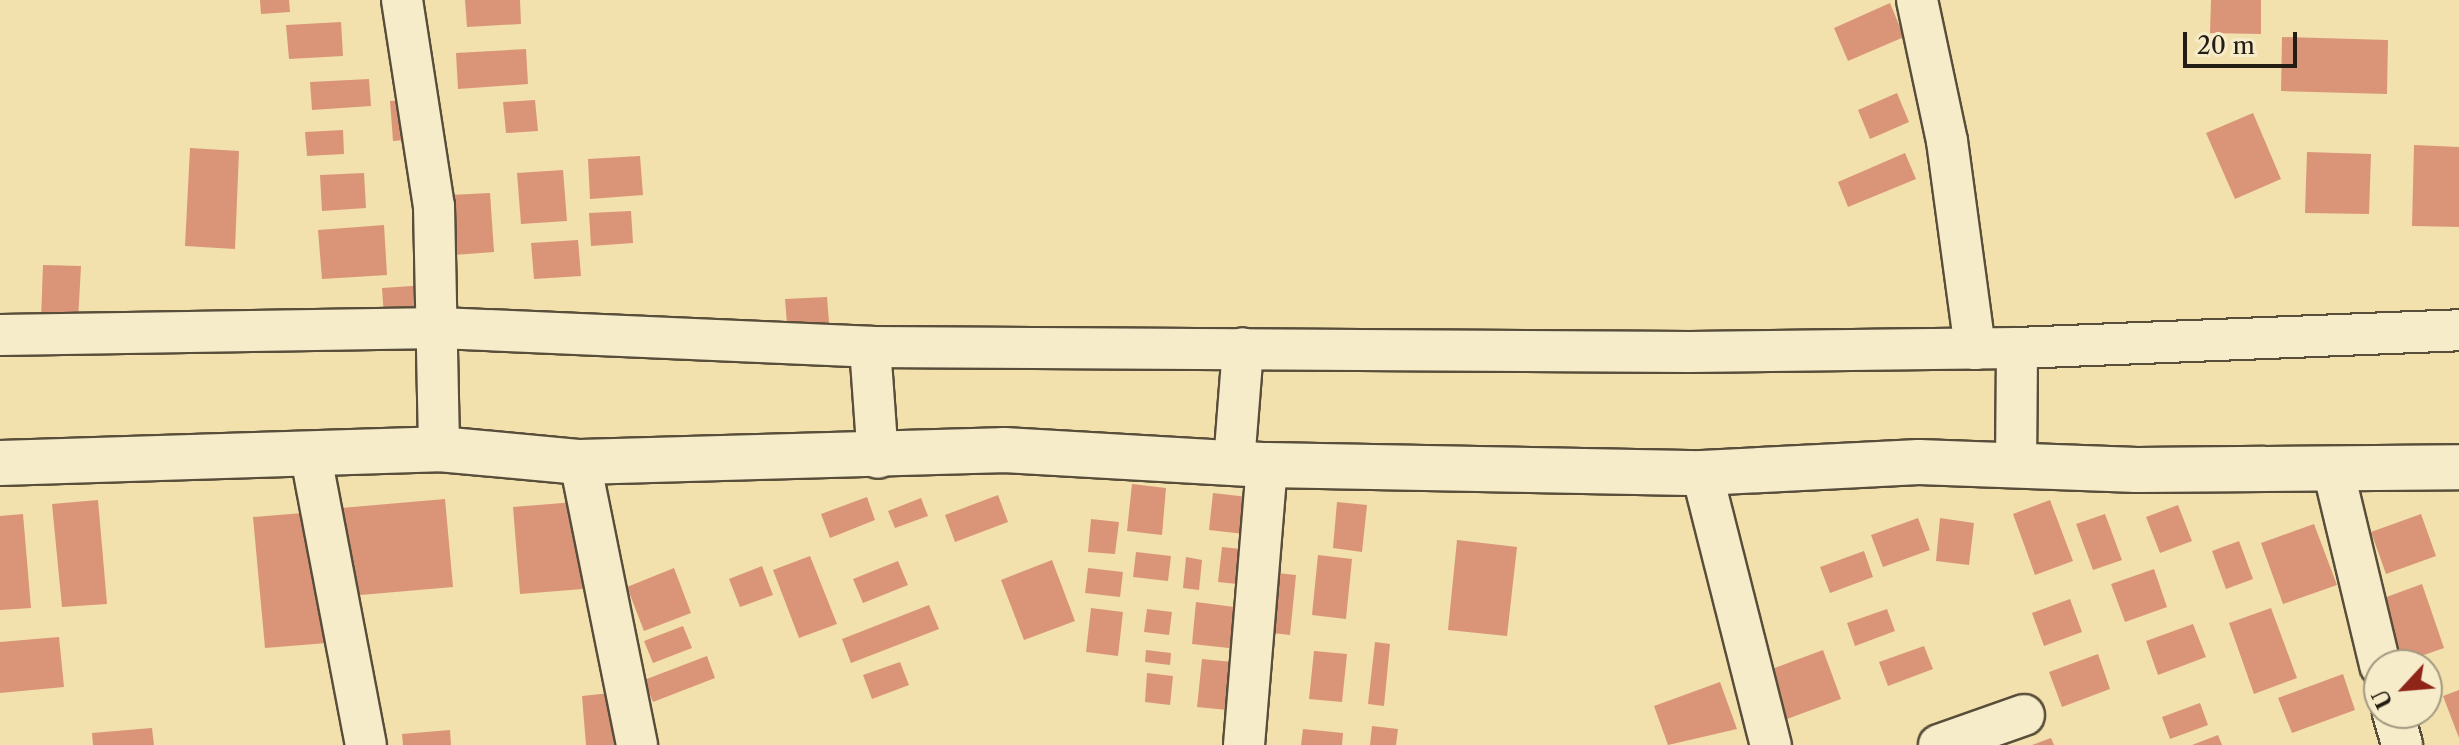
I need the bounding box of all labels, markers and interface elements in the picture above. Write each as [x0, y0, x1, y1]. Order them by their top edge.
scale bar [2187, 16, 2301, 66]
text: 20 m [2197, 31, 2255, 60]
north arrow [2363, 649, 2443, 729]
text: U [2367, 685, 2399, 713]

